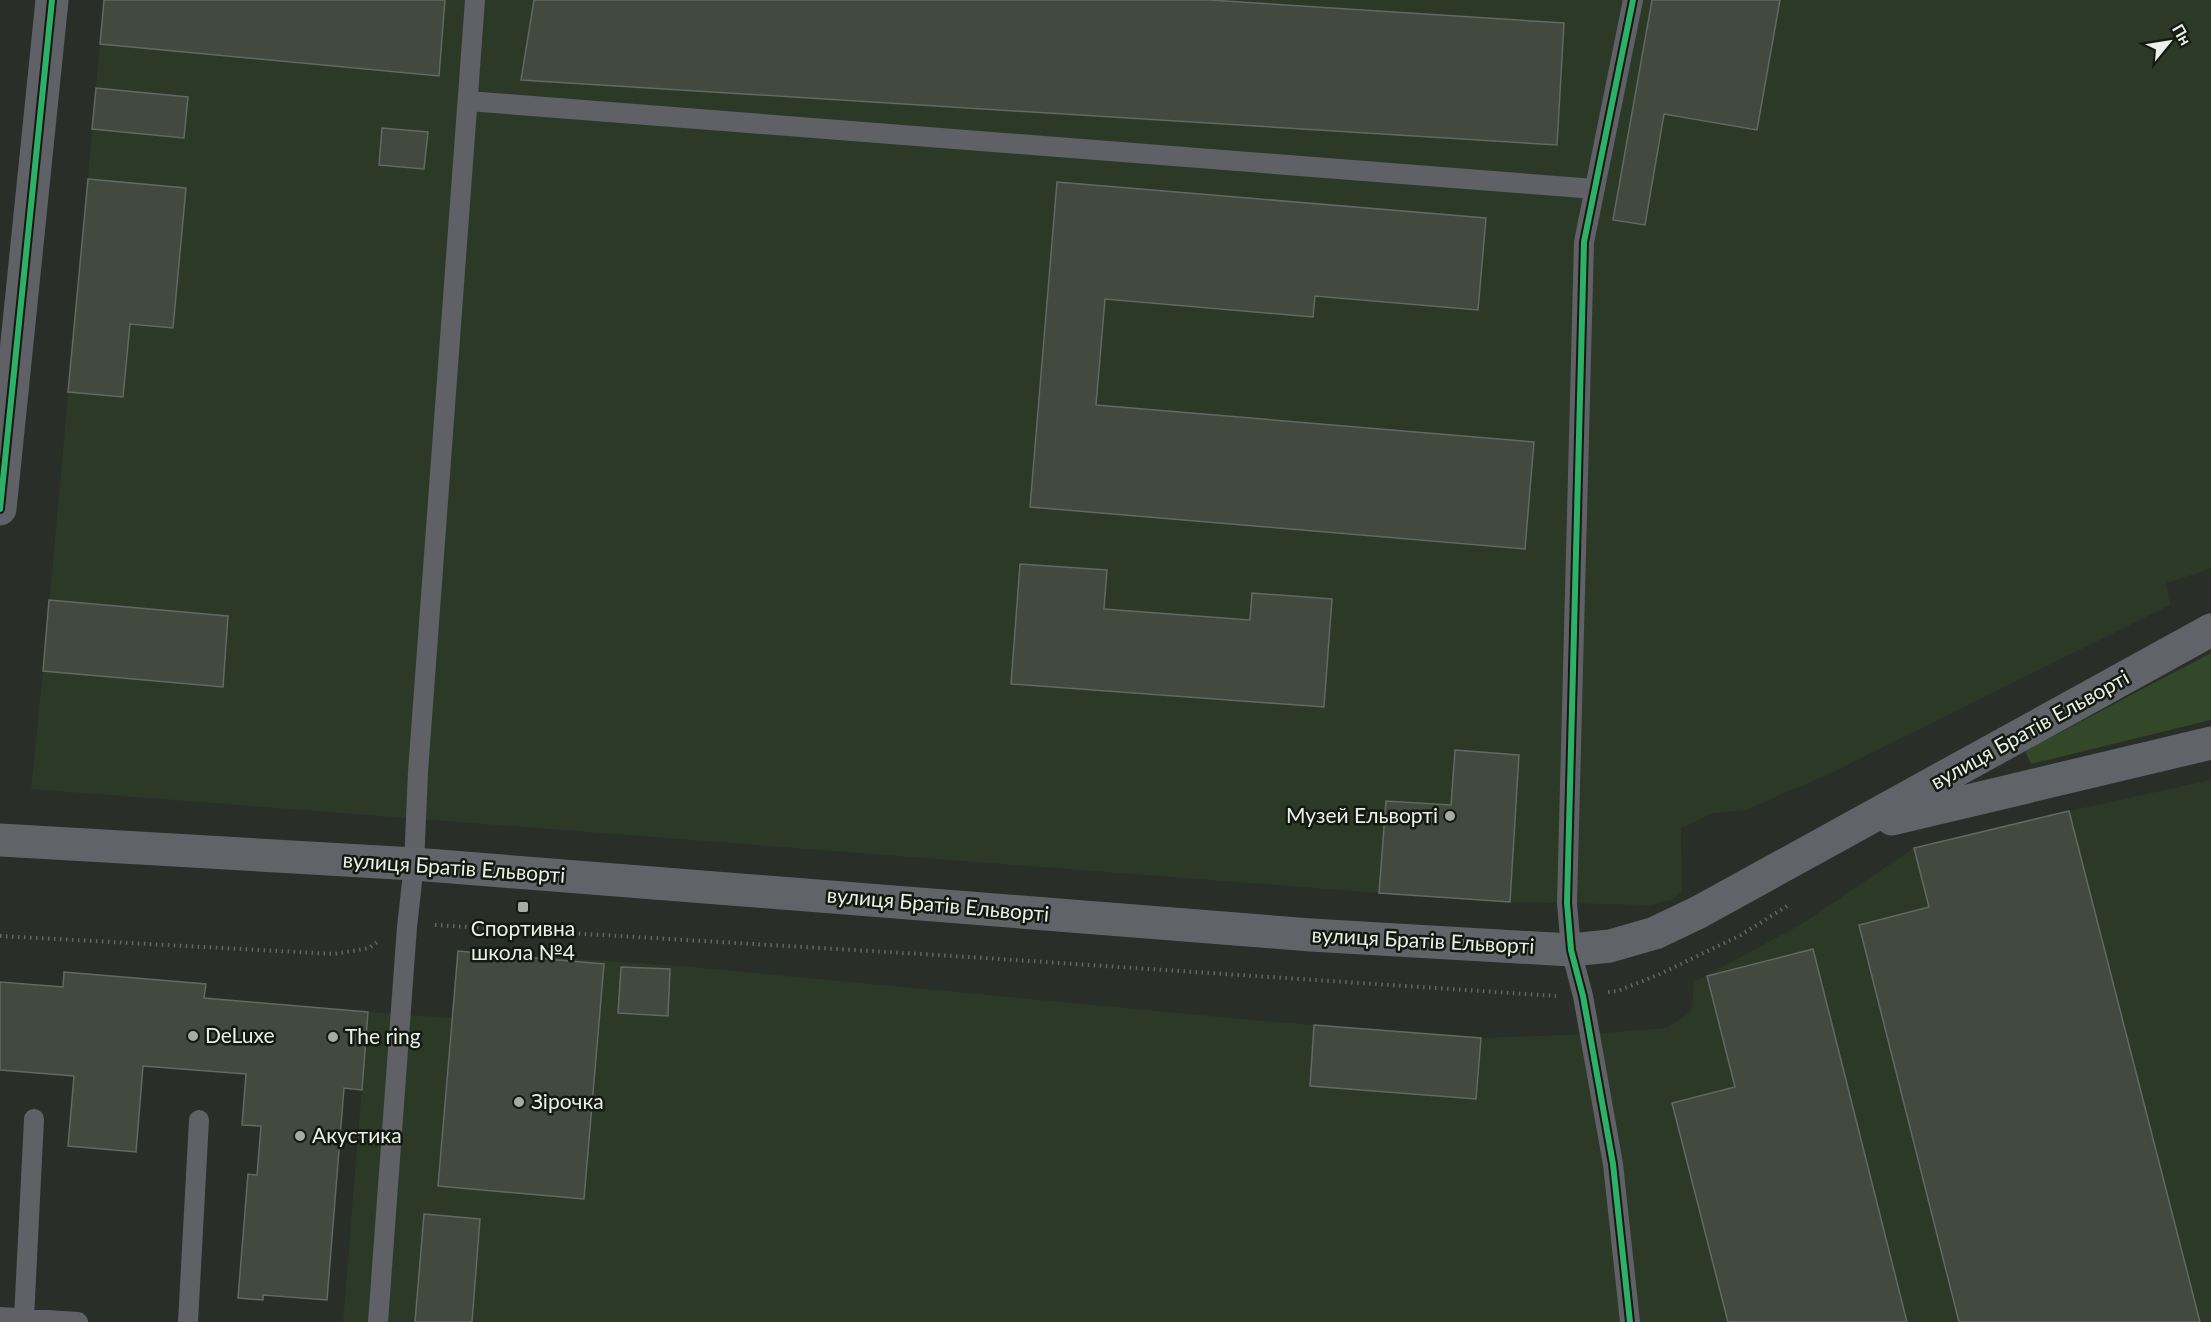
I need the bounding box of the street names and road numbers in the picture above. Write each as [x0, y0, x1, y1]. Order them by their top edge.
street label: вулиця Братів Ельворті [1926, 664, 2133, 794]
street label: вулиця Братів Ельворті [342, 846, 566, 887]
street label: вулиця Братів Ельворті [826, 881, 1050, 926]
street label: вулиця Братів Ельворті [1311, 921, 1535, 958]

